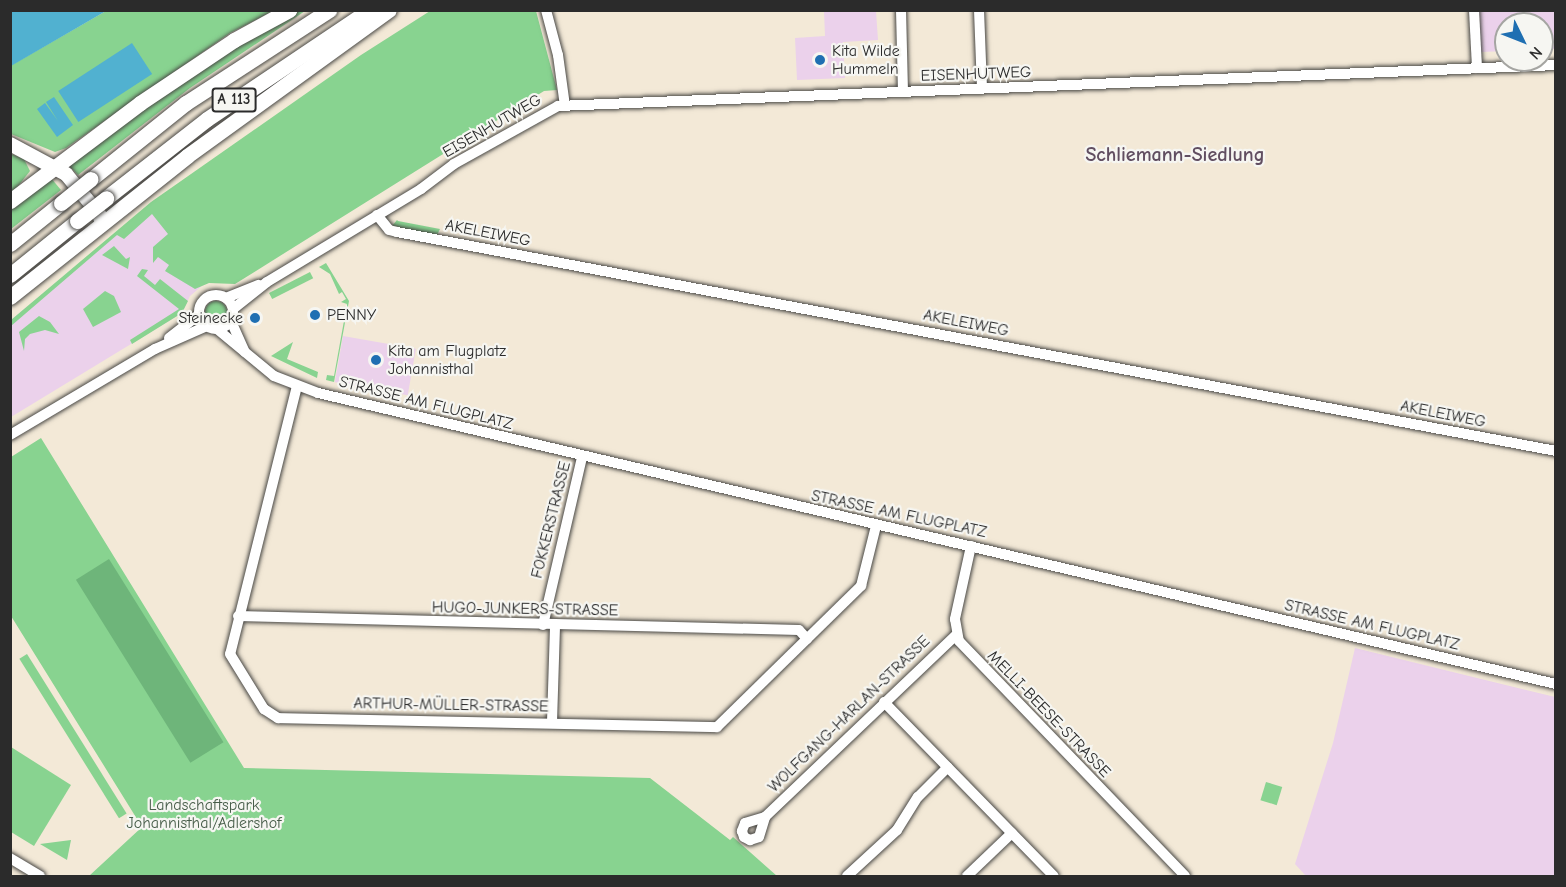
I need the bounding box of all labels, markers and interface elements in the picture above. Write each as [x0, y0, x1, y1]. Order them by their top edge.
north arrow [1494, 12, 1554, 72]
place label: Kita Wilde Hummeln [832, 41, 900, 79]
text: N [1526, 43, 1546, 63]
marker: Kita Wilde Hummeln [813, 53, 827, 67]
street label: EISENHUTWEG [920, 62, 1032, 86]
road number: A 113 [212, 88, 256, 112]
street label: EISENHUTWEG [439, 90, 545, 162]
district label: Schliemann-Siedlung [1085, 142, 1265, 166]
street label: AKELEIWEG [444, 215, 532, 251]
place label: PENNY [327, 305, 376, 325]
street label: AKELEIWEG [922, 305, 1010, 341]
place label: Steinecke [178, 308, 243, 328]
marker: PENNY [308, 308, 322, 322]
marker: Steinecke [248, 311, 262, 325]
place label: Kita am Flugplatz Johannisthal [388, 341, 506, 379]
marker: Kita am Flugplatz Johannisthal [369, 353, 383, 367]
street label: STRASSE AM FLUGPLATZ [337, 372, 515, 434]
street label: AKELEIWEG [1399, 396, 1487, 432]
street label: FOKKERSTRASSE [527, 460, 575, 580]
street label: STRASSE AM FLUGPLATZ [810, 486, 988, 542]
street label: STRASSE AM FLUGPLATZ [1283, 596, 1461, 654]
street label: HUGO-JUNKERS-STRASSE [432, 598, 618, 620]
street label: WOLFGANG-HARLAN-STRASSE [764, 632, 934, 796]
street label: MELLI-BEESE-STRASSE [983, 647, 1115, 781]
street label: ARTHUR-MÜLLER-STRASSE [353, 694, 549, 716]
park label: Landschaftspark Johannisthal/Adlershof [126, 795, 282, 833]

